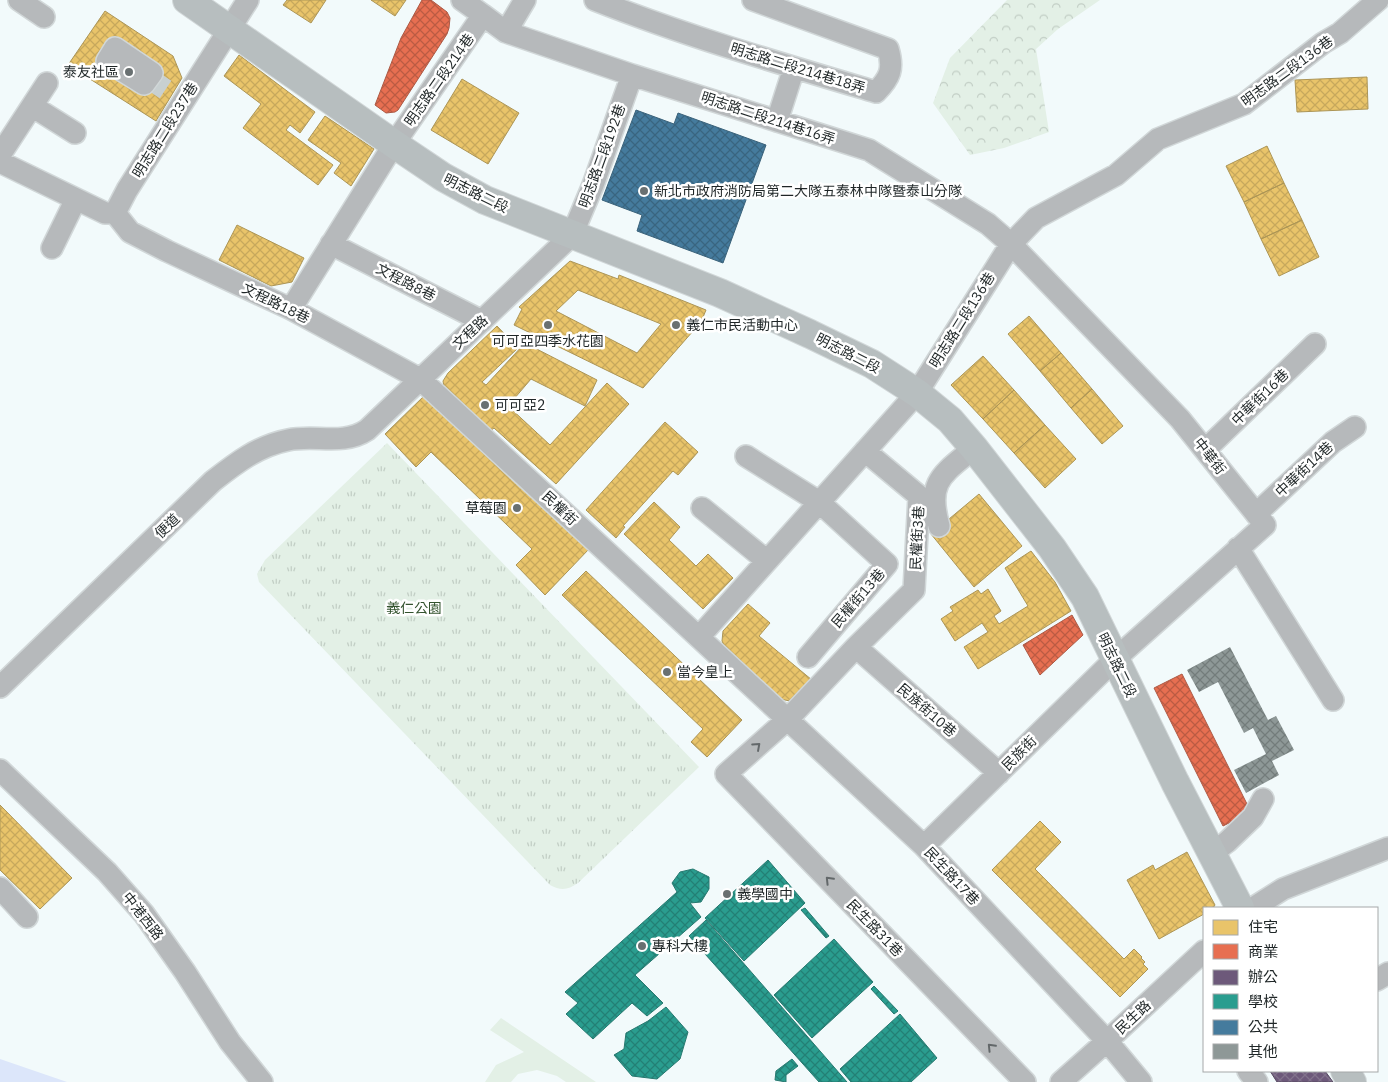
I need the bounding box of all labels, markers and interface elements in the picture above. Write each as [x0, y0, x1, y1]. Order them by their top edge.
street label: 明志路二段214巷 [400, 30, 478, 130]
street label: 明志路二段136巷 [1238, 32, 1336, 110]
street label: 明志路二段214巷18弄 [728, 39, 868, 97]
place label: 泰友社區 [63, 63, 119, 81]
marker: 泰友社區 [123, 66, 135, 78]
street label: 明志路二段237巷 [128, 79, 202, 181]
street label: 明志路二段214巷16弄 [699, 88, 837, 148]
street label: 明志路二段192巷 [575, 102, 629, 210]
street label: 明志路二段 [441, 170, 511, 216]
place label: 新北市政府消防局第二大隊五泰林中隊暨泰山分隊 [654, 182, 962, 200]
marker: 新北市政府消防局第二大隊五泰林中隊暨泰山分隊 [638, 185, 650, 197]
street label: 文程路8巷 [373, 259, 439, 305]
street label: 明志路二段136巷 [925, 269, 999, 371]
street label: 文程路18巷 [239, 279, 313, 327]
street label: 文程路 [449, 311, 491, 353]
place label: 義仁市民活動中心 [686, 316, 798, 334]
marker: 可可亞四季水花園 [542, 319, 554, 331]
marker: 義仁市民活動中心 [670, 319, 682, 331]
street label: 明志路二段 [813, 329, 883, 377]
place label: 可可亞四季水花園 [492, 332, 604, 350]
street label: 中華街16巷 [1228, 365, 1292, 429]
place label: 可可亞2 [495, 396, 545, 414]
marker: 可可亞2 [479, 399, 491, 411]
street label: 中華街 [1190, 434, 1230, 478]
street label: 中華街14巷 [1271, 438, 1337, 500]
street label: 民權街 [539, 487, 581, 529]
place label: 草莓園 [465, 499, 507, 517]
marker: 草莓園 [511, 502, 523, 514]
street label: 民權街3巷 [906, 505, 928, 571]
street label: 便道 [151, 510, 183, 542]
street label: 民權街13巷 [827, 565, 889, 631]
park label: 義仁公園 [386, 599, 442, 617]
street label: 明志路二段 [1094, 630, 1140, 700]
place label: 當今皇上 [677, 663, 733, 681]
marker: 當今皇上 [661, 666, 673, 678]
street label: 民族街10巷 [894, 679, 960, 741]
street label: 民族街 [998, 732, 1040, 774]
one-way arrow [751, 744, 760, 752]
street label: 民生路17巷 [921, 843, 983, 909]
one-way arrow [826, 877, 835, 886]
place label: 義學國中 [737, 885, 793, 903]
street label: 中港西路 [119, 888, 167, 944]
marker: 義學國中 [721, 888, 733, 900]
street label: 民生路31巷 [843, 896, 907, 960]
legend [1203, 907, 1378, 1072]
text: 住宅 [1248, 917, 1278, 936]
place label: 專科大樓 [652, 937, 708, 955]
marker: 專科大樓 [636, 940, 648, 952]
text: 商業 [1248, 942, 1278, 961]
text: 辦公 [1248, 967, 1278, 986]
text: 學校 [1248, 992, 1278, 1011]
street label: 民生路 [1112, 996, 1154, 1038]
text: 公共 [1248, 1017, 1278, 1036]
text: 其他 [1248, 1042, 1278, 1061]
one-way arrow [988, 1044, 997, 1053]

